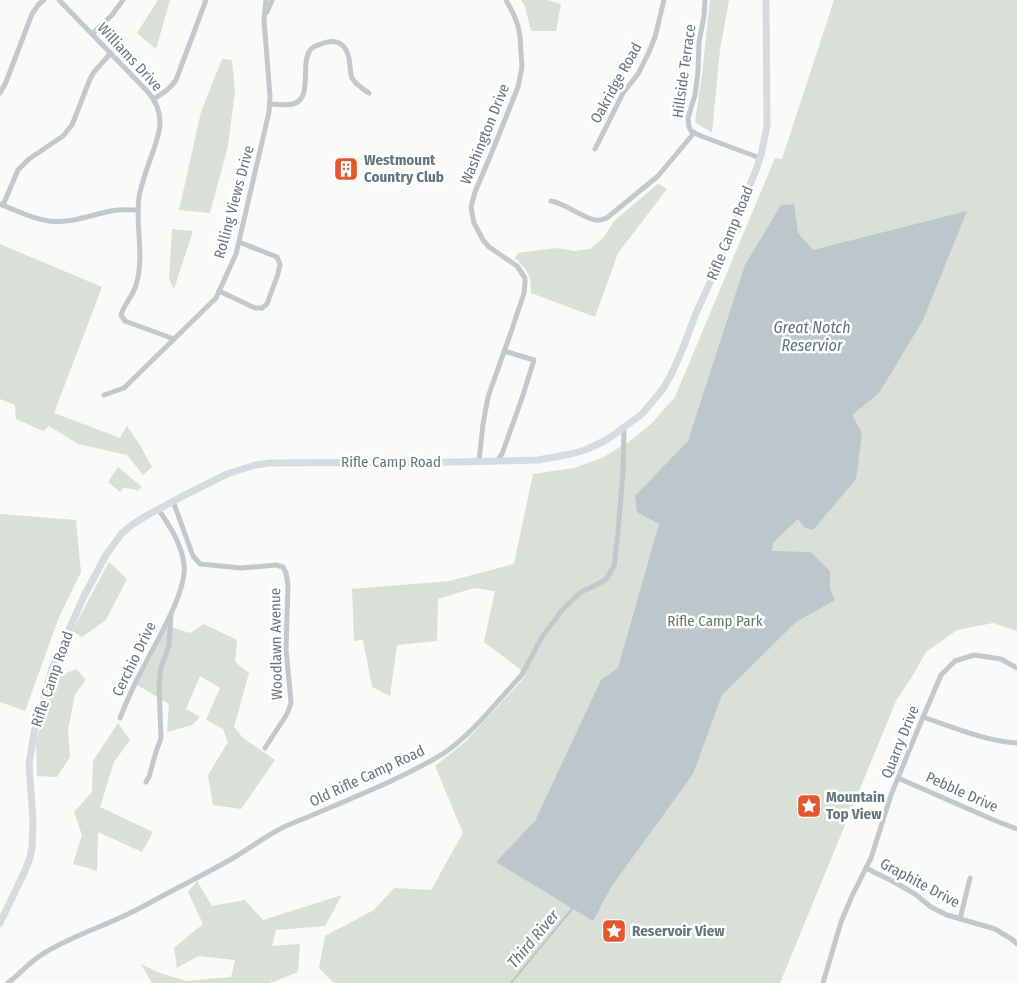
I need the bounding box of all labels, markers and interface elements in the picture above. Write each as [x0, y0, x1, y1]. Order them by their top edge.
street label: Williams Drive [94, 19, 166, 95]
street label: Hillside Terrace [669, 23, 699, 119]
street label: Oakridge Road [586, 39, 646, 127]
street label: Washington Drive [457, 81, 513, 187]
street label: Rolling Views Drive [210, 143, 258, 261]
place label: Westmount Country Club [364, 151, 444, 186]
building icon: Westmount Country Club [333, 156, 359, 182]
street label: Rifle Camp Road [703, 183, 757, 283]
water label: Great Notch Reservior [773, 318, 851, 355]
street label: Rifle Camp Road [341, 453, 441, 471]
street label: Woodlawn Avenue [266, 588, 286, 700]
park label: Rifle Camp Park [667, 612, 763, 630]
street label: Cerchio Drive [108, 619, 160, 699]
street label: Rifle Camp Road [27, 629, 77, 729]
street label: Quarry Drive [877, 703, 923, 781]
street label: Old Rifle Camp Road [307, 741, 427, 811]
street label: Pebble Drive [923, 768, 1001, 816]
place label: Mountain Top View [826, 788, 885, 823]
place icon: Mountain Top View [796, 793, 822, 819]
street label: Graphite Drive [877, 854, 963, 912]
water label: Third River [503, 906, 563, 972]
place icon: Reservoir View [601, 918, 627, 944]
place label: Reservoir View [632, 922, 725, 940]

